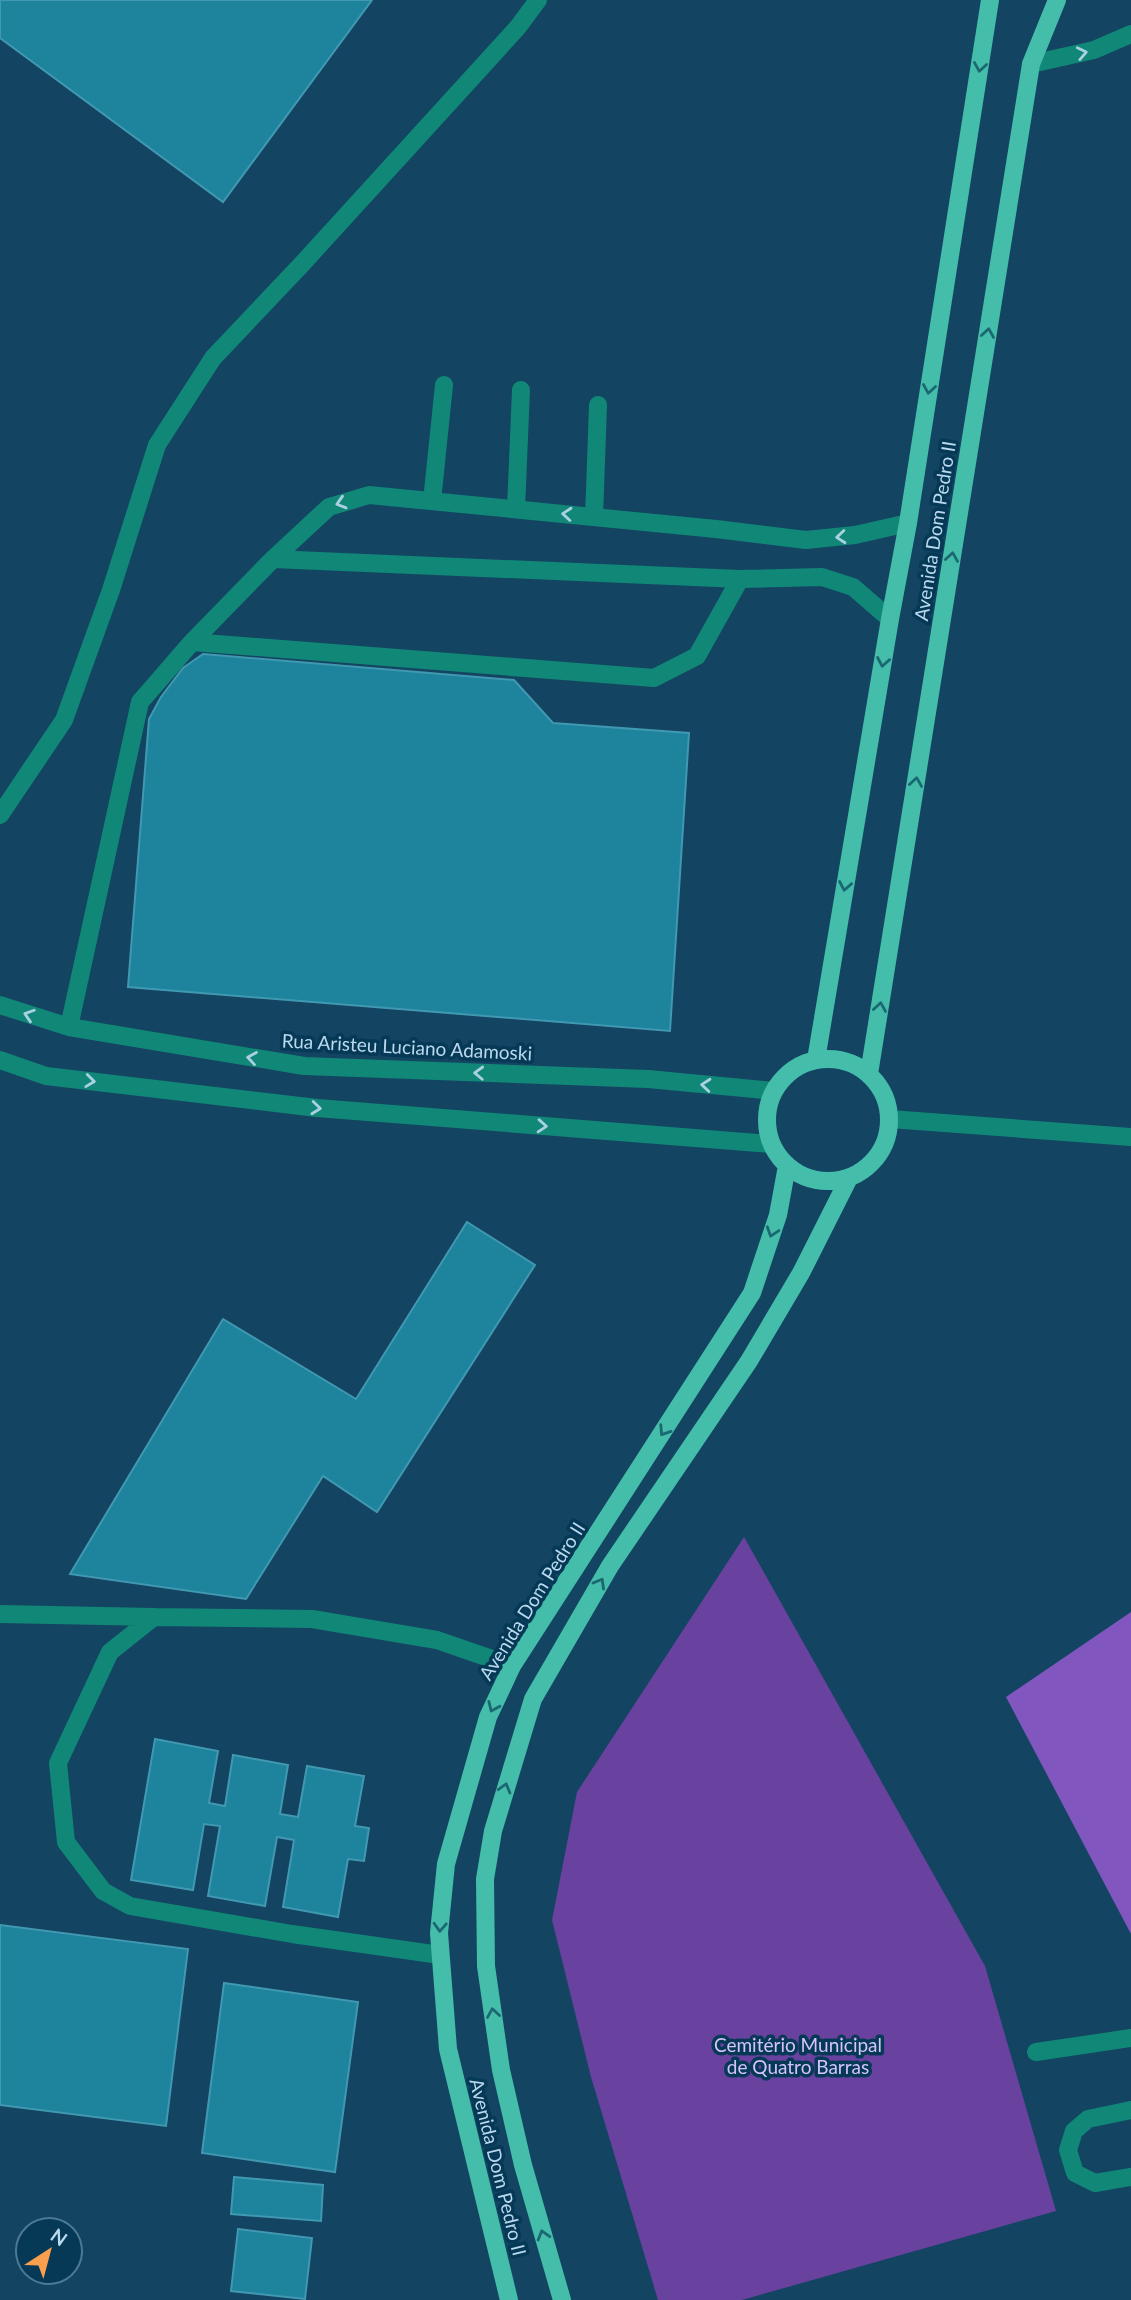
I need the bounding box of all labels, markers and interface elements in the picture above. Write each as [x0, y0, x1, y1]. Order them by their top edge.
one-way arrow [1076, 47, 1088, 61]
one-way arrow [973, 62, 988, 73]
one-way arrow [980, 327, 995, 339]
one-way arrow [922, 383, 937, 395]
street label: Avenida Dom Pedro II [909, 439, 960, 622]
one-way arrow [336, 495, 348, 510]
one-way arrow [561, 507, 572, 522]
one-way arrow [836, 529, 847, 544]
one-way arrow [944, 551, 959, 563]
one-way arrow [876, 656, 891, 667]
one-way arrow [908, 776, 923, 788]
one-way arrow [838, 880, 853, 892]
one-way arrow [872, 1001, 887, 1012]
one-way arrow [24, 1008, 36, 1023]
street label: Rua Aristeu Luciano Adamoski [281, 1028, 533, 1065]
one-way arrow [247, 1051, 258, 1066]
one-way arrow [473, 1065, 484, 1080]
one-way arrow [84, 1074, 96, 1089]
one-way arrow [700, 1078, 711, 1093]
one-way arrow [310, 1100, 321, 1115]
one-way arrow [537, 1118, 548, 1133]
one-way arrow [766, 1225, 780, 1238]
one-way arrow [660, 1423, 672, 1436]
street label: Avenida Dom Pedro II [474, 1518, 589, 1684]
one-way arrow [592, 1578, 605, 1591]
one-way arrow [487, 1700, 501, 1712]
one-way arrow [497, 1783, 512, 1795]
one-way arrow [433, 1922, 448, 1933]
one-way arrow [485, 2007, 500, 2019]
park label: Cemitério Municipal de Quatro Barras [714, 2033, 882, 2078]
street label: Avenida Dom Pedro II [465, 2076, 532, 2258]
north arrow [14, 2216, 84, 2286]
text: N [47, 2223, 72, 2250]
one-way arrow [537, 2229, 551, 2241]

